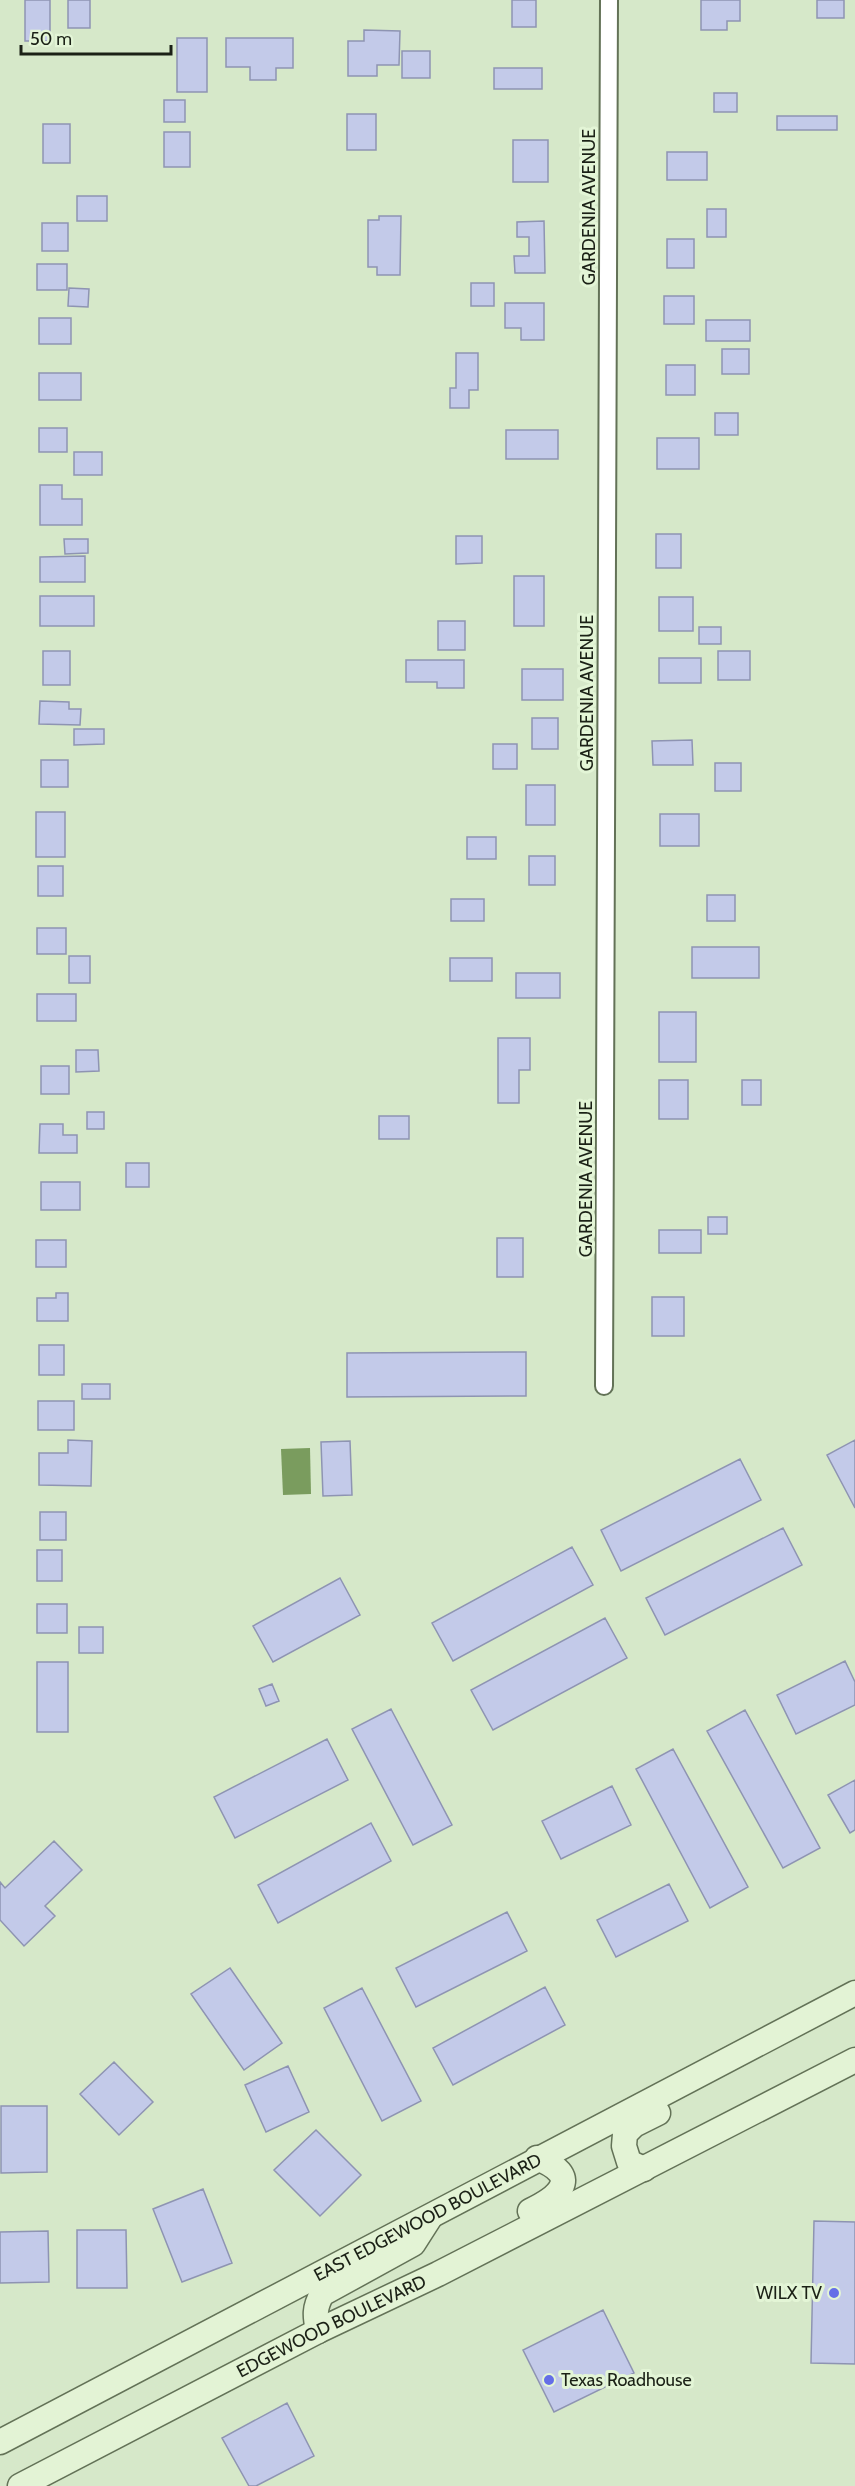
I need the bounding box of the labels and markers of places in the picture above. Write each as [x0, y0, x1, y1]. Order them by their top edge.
place label: WILX TV [756, 2282, 822, 2304]
marker: WILX TV [827, 2286, 841, 2300]
place label: Texas Roadhouse [561, 2369, 692, 2391]
marker: Texas Roadhouse [542, 2373, 556, 2387]

